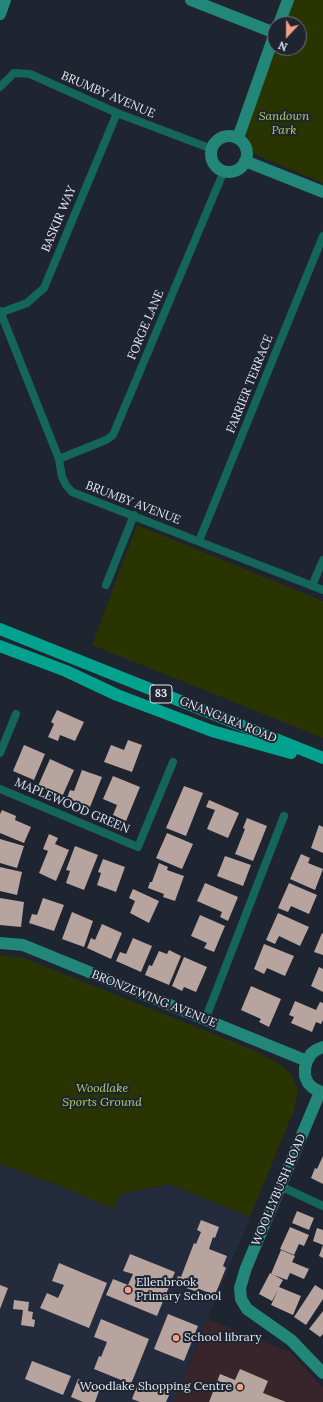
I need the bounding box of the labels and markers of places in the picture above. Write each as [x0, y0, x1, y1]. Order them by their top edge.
place label: Ellenbrook Primary School [136, 1276, 221, 1304]
marker: Ellenbrook Primary School [123, 1285, 133, 1295]
place label: School library [184, 1331, 261, 1345]
marker: School library [171, 1333, 181, 1343]
place label: Woodlake Shopping Centre [80, 1380, 232, 1394]
marker: Woodlake Shopping Centre [235, 1382, 245, 1392]

